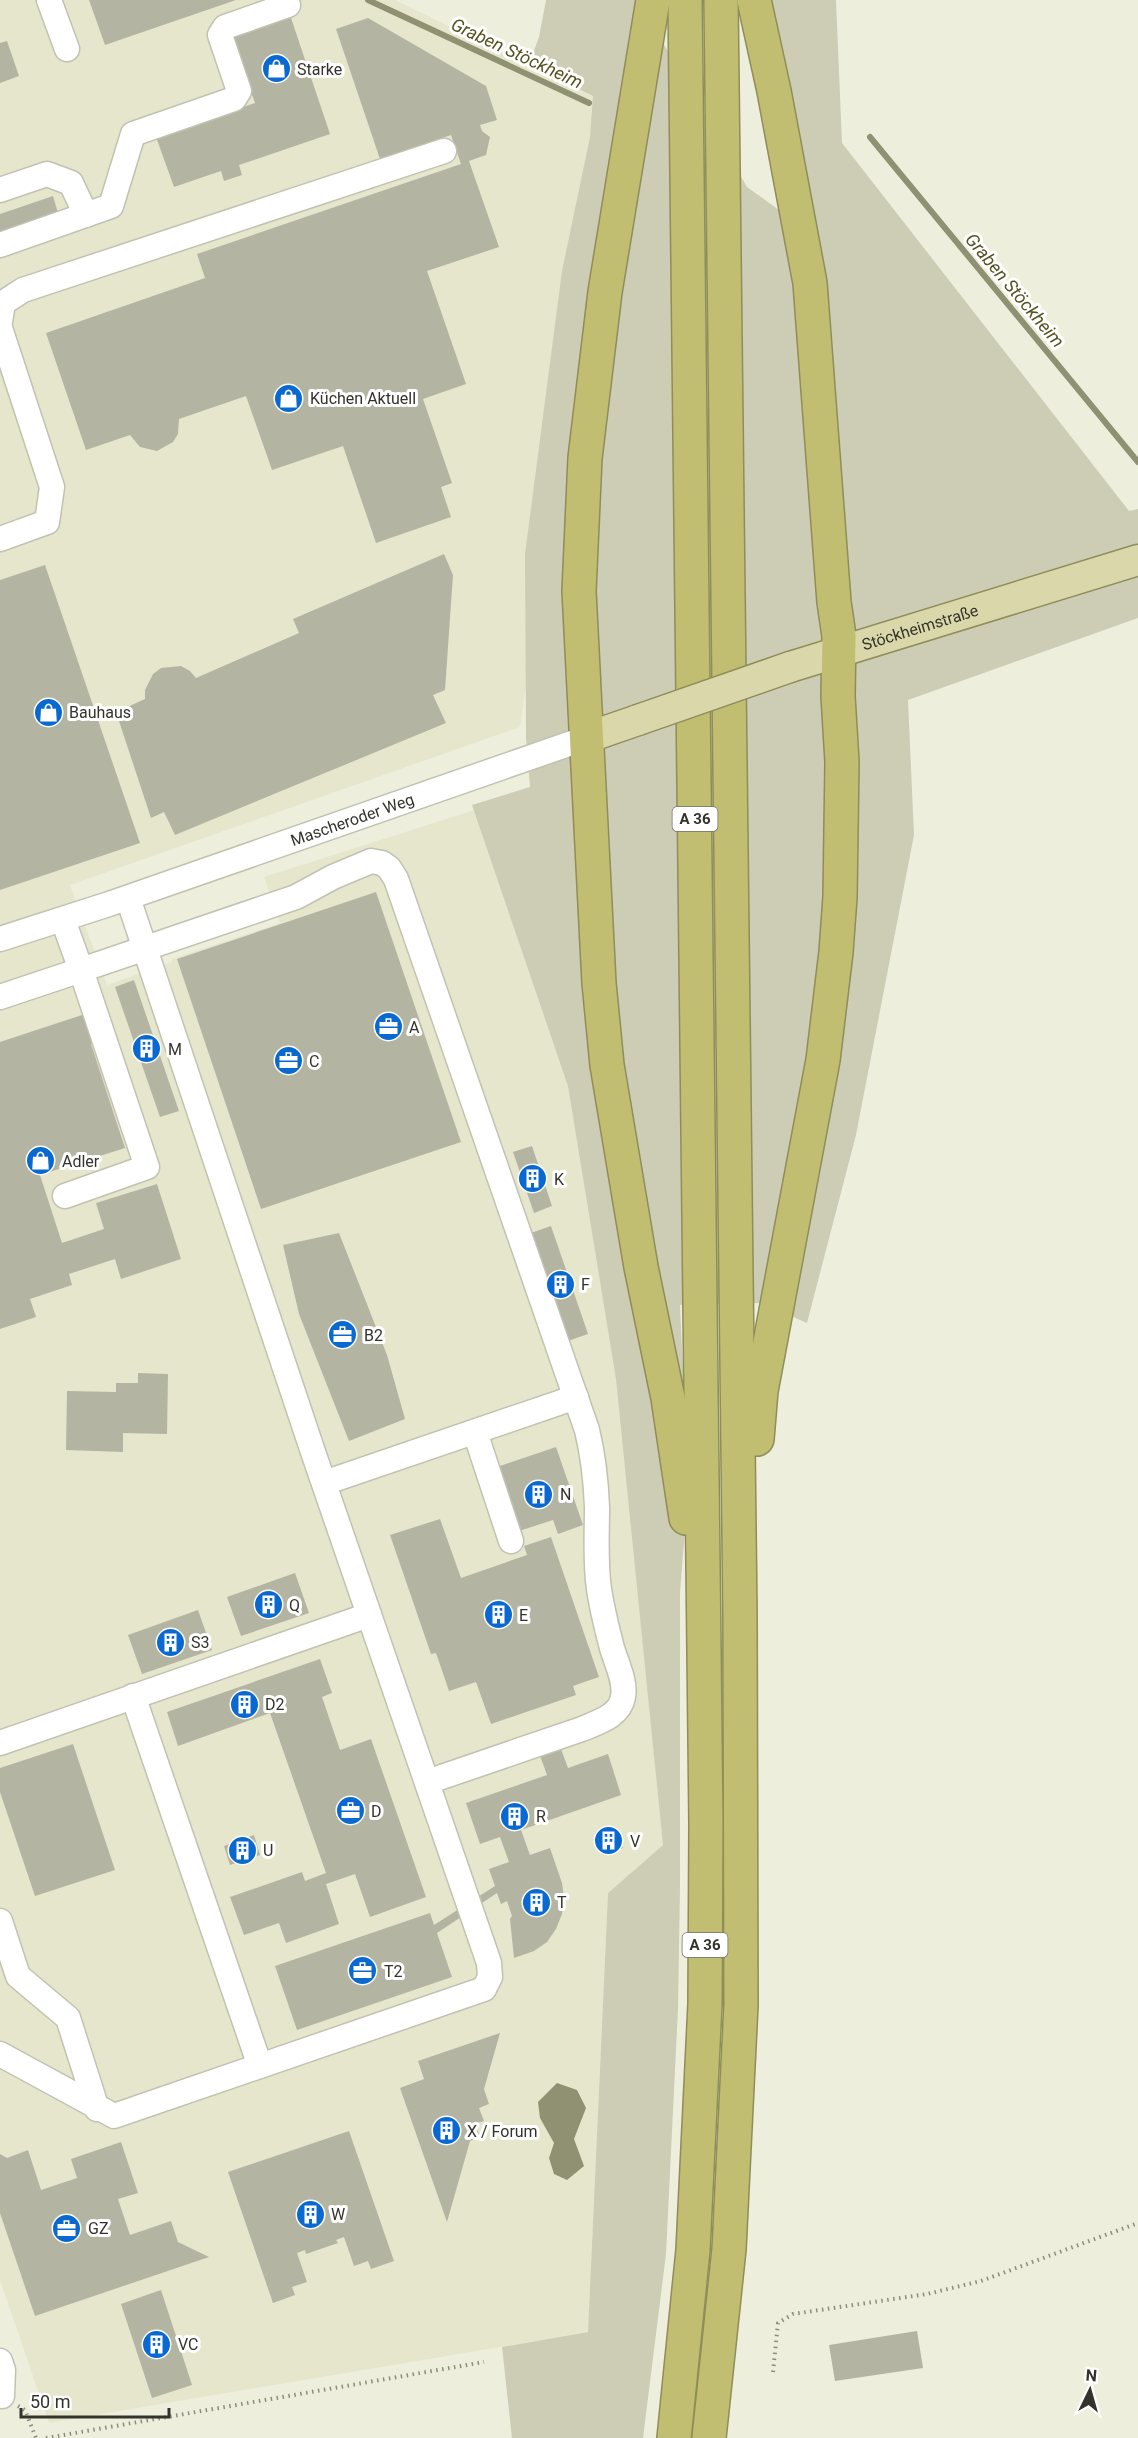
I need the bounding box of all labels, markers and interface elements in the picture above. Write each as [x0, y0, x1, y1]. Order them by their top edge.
water label: Graben Stöckheim [448, 13, 586, 93]
shop icon: Starke [260, 53, 292, 85]
place label: Starke [297, 60, 342, 79]
water label: Graben Stöckheim [961, 229, 1069, 351]
shop icon: Küchen Aktuell [273, 382, 305, 414]
place label: Küchen Aktuell [310, 389, 416, 408]
street label: Stöckheimstraße [860, 600, 980, 654]
shop icon: Bauhaus [32, 696, 64, 728]
place label: Bauhaus [69, 703, 131, 722]
street label: Mascheroder Weg [288, 789, 416, 850]
road number: A 36 [672, 807, 718, 831]
office icon: A [372, 1011, 404, 1043]
place label: A [409, 1018, 420, 1037]
building icon: M [131, 1033, 163, 1065]
place label: M [168, 1040, 182, 1059]
office icon: C [272, 1045, 304, 1077]
place label: C [309, 1052, 319, 1071]
shop icon: Adler [25, 1145, 57, 1177]
place label: Adler [62, 1152, 100, 1171]
building icon: K [517, 1163, 549, 1195]
place label: K [554, 1170, 565, 1189]
building icon: F [544, 1268, 576, 1300]
place label: F [581, 1275, 590, 1294]
office icon: B2 [327, 1319, 359, 1351]
place label: B2 [364, 1326, 383, 1345]
building icon: N [523, 1478, 555, 1510]
place label: N [560, 1485, 571, 1504]
building icon: Q [252, 1589, 284, 1621]
place label: Q [289, 1596, 300, 1615]
building icon: E [482, 1599, 514, 1631]
place label: E [519, 1606, 528, 1625]
building icon: S3 [154, 1626, 186, 1658]
place label: S3 [191, 1633, 210, 1652]
building icon: D2 [228, 1688, 260, 1720]
place label: D2 [265, 1695, 285, 1714]
office icon: D [334, 1795, 366, 1827]
building icon: R [499, 1800, 531, 1832]
place label: D [371, 1802, 382, 1821]
place label: R [536, 1807, 546, 1826]
building icon: V [593, 1825, 625, 1857]
place label: V [630, 1832, 640, 1851]
building icon: U [226, 1834, 258, 1866]
place label: U [263, 1841, 273, 1860]
building icon: T [520, 1886, 552, 1918]
place label: T [557, 1893, 567, 1912]
road number: A 36 [682, 1933, 728, 1957]
office icon: T2 [347, 1955, 379, 1987]
place label: T2 [384, 1962, 403, 1981]
building icon: X / Forum [430, 2115, 462, 2147]
place label: X / Forum [467, 2122, 538, 2141]
building icon: W [294, 2198, 326, 2230]
place label: W [331, 2205, 345, 2224]
office icon: GZ [51, 2212, 83, 2244]
place label: GZ [88, 2219, 108, 2238]
building icon: VC [141, 2328, 173, 2360]
place label: VC [178, 2335, 199, 2354]
north arrow [1060, 2360, 1120, 2420]
text: N [1085, 2366, 1098, 2386]
scale bar [21, 2381, 170, 2419]
text: 50 m [30, 2391, 70, 2412]

